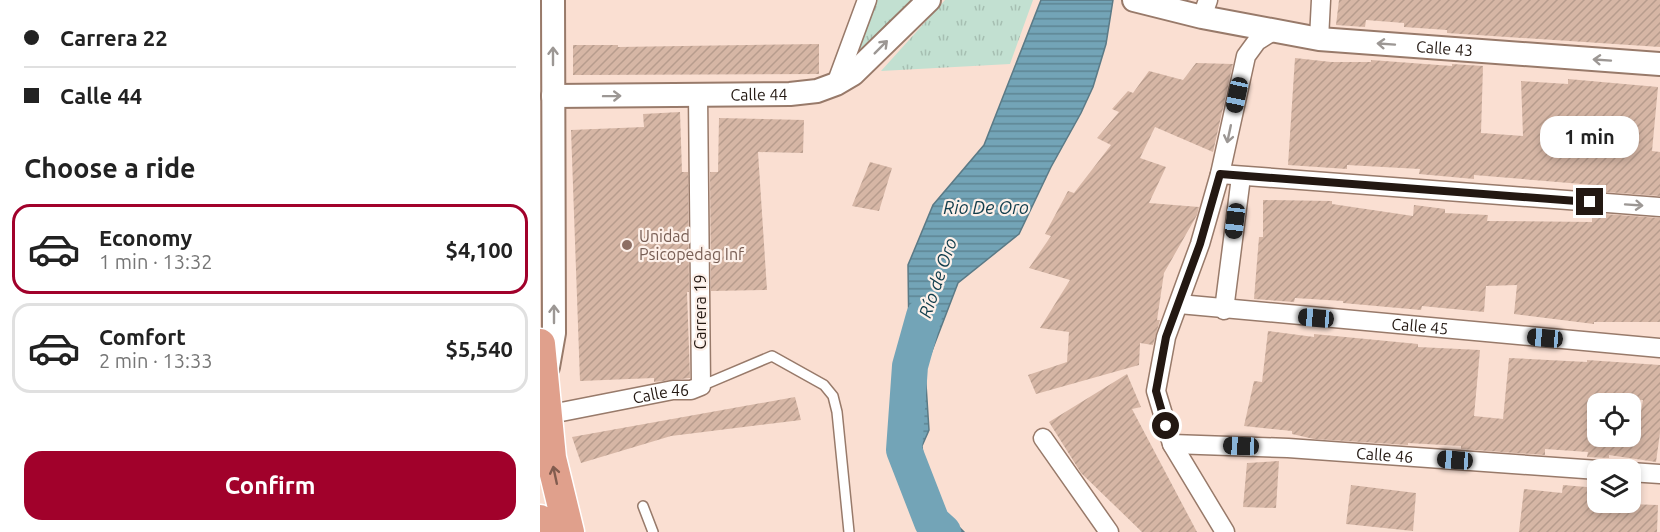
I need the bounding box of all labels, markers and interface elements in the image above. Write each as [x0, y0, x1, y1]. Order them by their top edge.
text: Carrera 22 [60, 25, 168, 50]
street label: Calle 43 [1415, 37, 1474, 59]
one-way arrow [1377, 38, 1397, 49]
one-way arrow [874, 39, 889, 54]
one-way arrow [547, 46, 559, 66]
one-way arrow [1592, 54, 1612, 65]
car [1224, 76, 1250, 114]
text: Calle 44 [60, 83, 142, 108]
street label: Calle 44 [730, 85, 788, 104]
one-way arrow [601, 90, 621, 102]
callout: 1 min [1540, 115, 1640, 157]
one-way arrow [1223, 124, 1234, 143]
text: 1 min [1564, 125, 1615, 148]
text: Choose a ride [24, 153, 196, 183]
route end [1576, 188, 1603, 215]
water label: Rio De Oro [943, 197, 1029, 217]
one-way arrow [1624, 200, 1644, 211]
car [1224, 202, 1246, 240]
icon: car [27, 222, 81, 276]
text: Economy [99, 225, 192, 250]
place label: Unidad Psicopedag Inf [639, 227, 745, 263]
water label: Río de Oro [914, 235, 960, 320]
text: $4,100 [446, 237, 513, 262]
marker: Unidad Psicopedag Inf [620, 238, 634, 252]
text: 1 min · 13:32 [99, 250, 213, 273]
street label: Carrera 19 [691, 275, 709, 349]
one-way arrow [548, 304, 560, 324]
car [1297, 307, 1335, 329]
street label: Calle 45 [1391, 314, 1449, 338]
icon: car [27, 321, 81, 375]
text: Comfort [99, 324, 186, 349]
car [1526, 327, 1564, 349]
text: $5,540 [446, 336, 513, 361]
text: 2 min · 13:33 [99, 349, 213, 372]
street label: Calle 46 [631, 381, 689, 407]
map controls [1587, 393, 1641, 513]
button: locate [1587, 393, 1641, 447]
route start [1152, 412, 1179, 439]
car [1223, 436, 1259, 456]
street label: Calle 46 [1356, 444, 1414, 466]
car [1436, 450, 1474, 470]
button: Confirm [24, 451, 516, 520]
button: layers [1587, 459, 1641, 513]
one-way arrow [549, 466, 560, 486]

